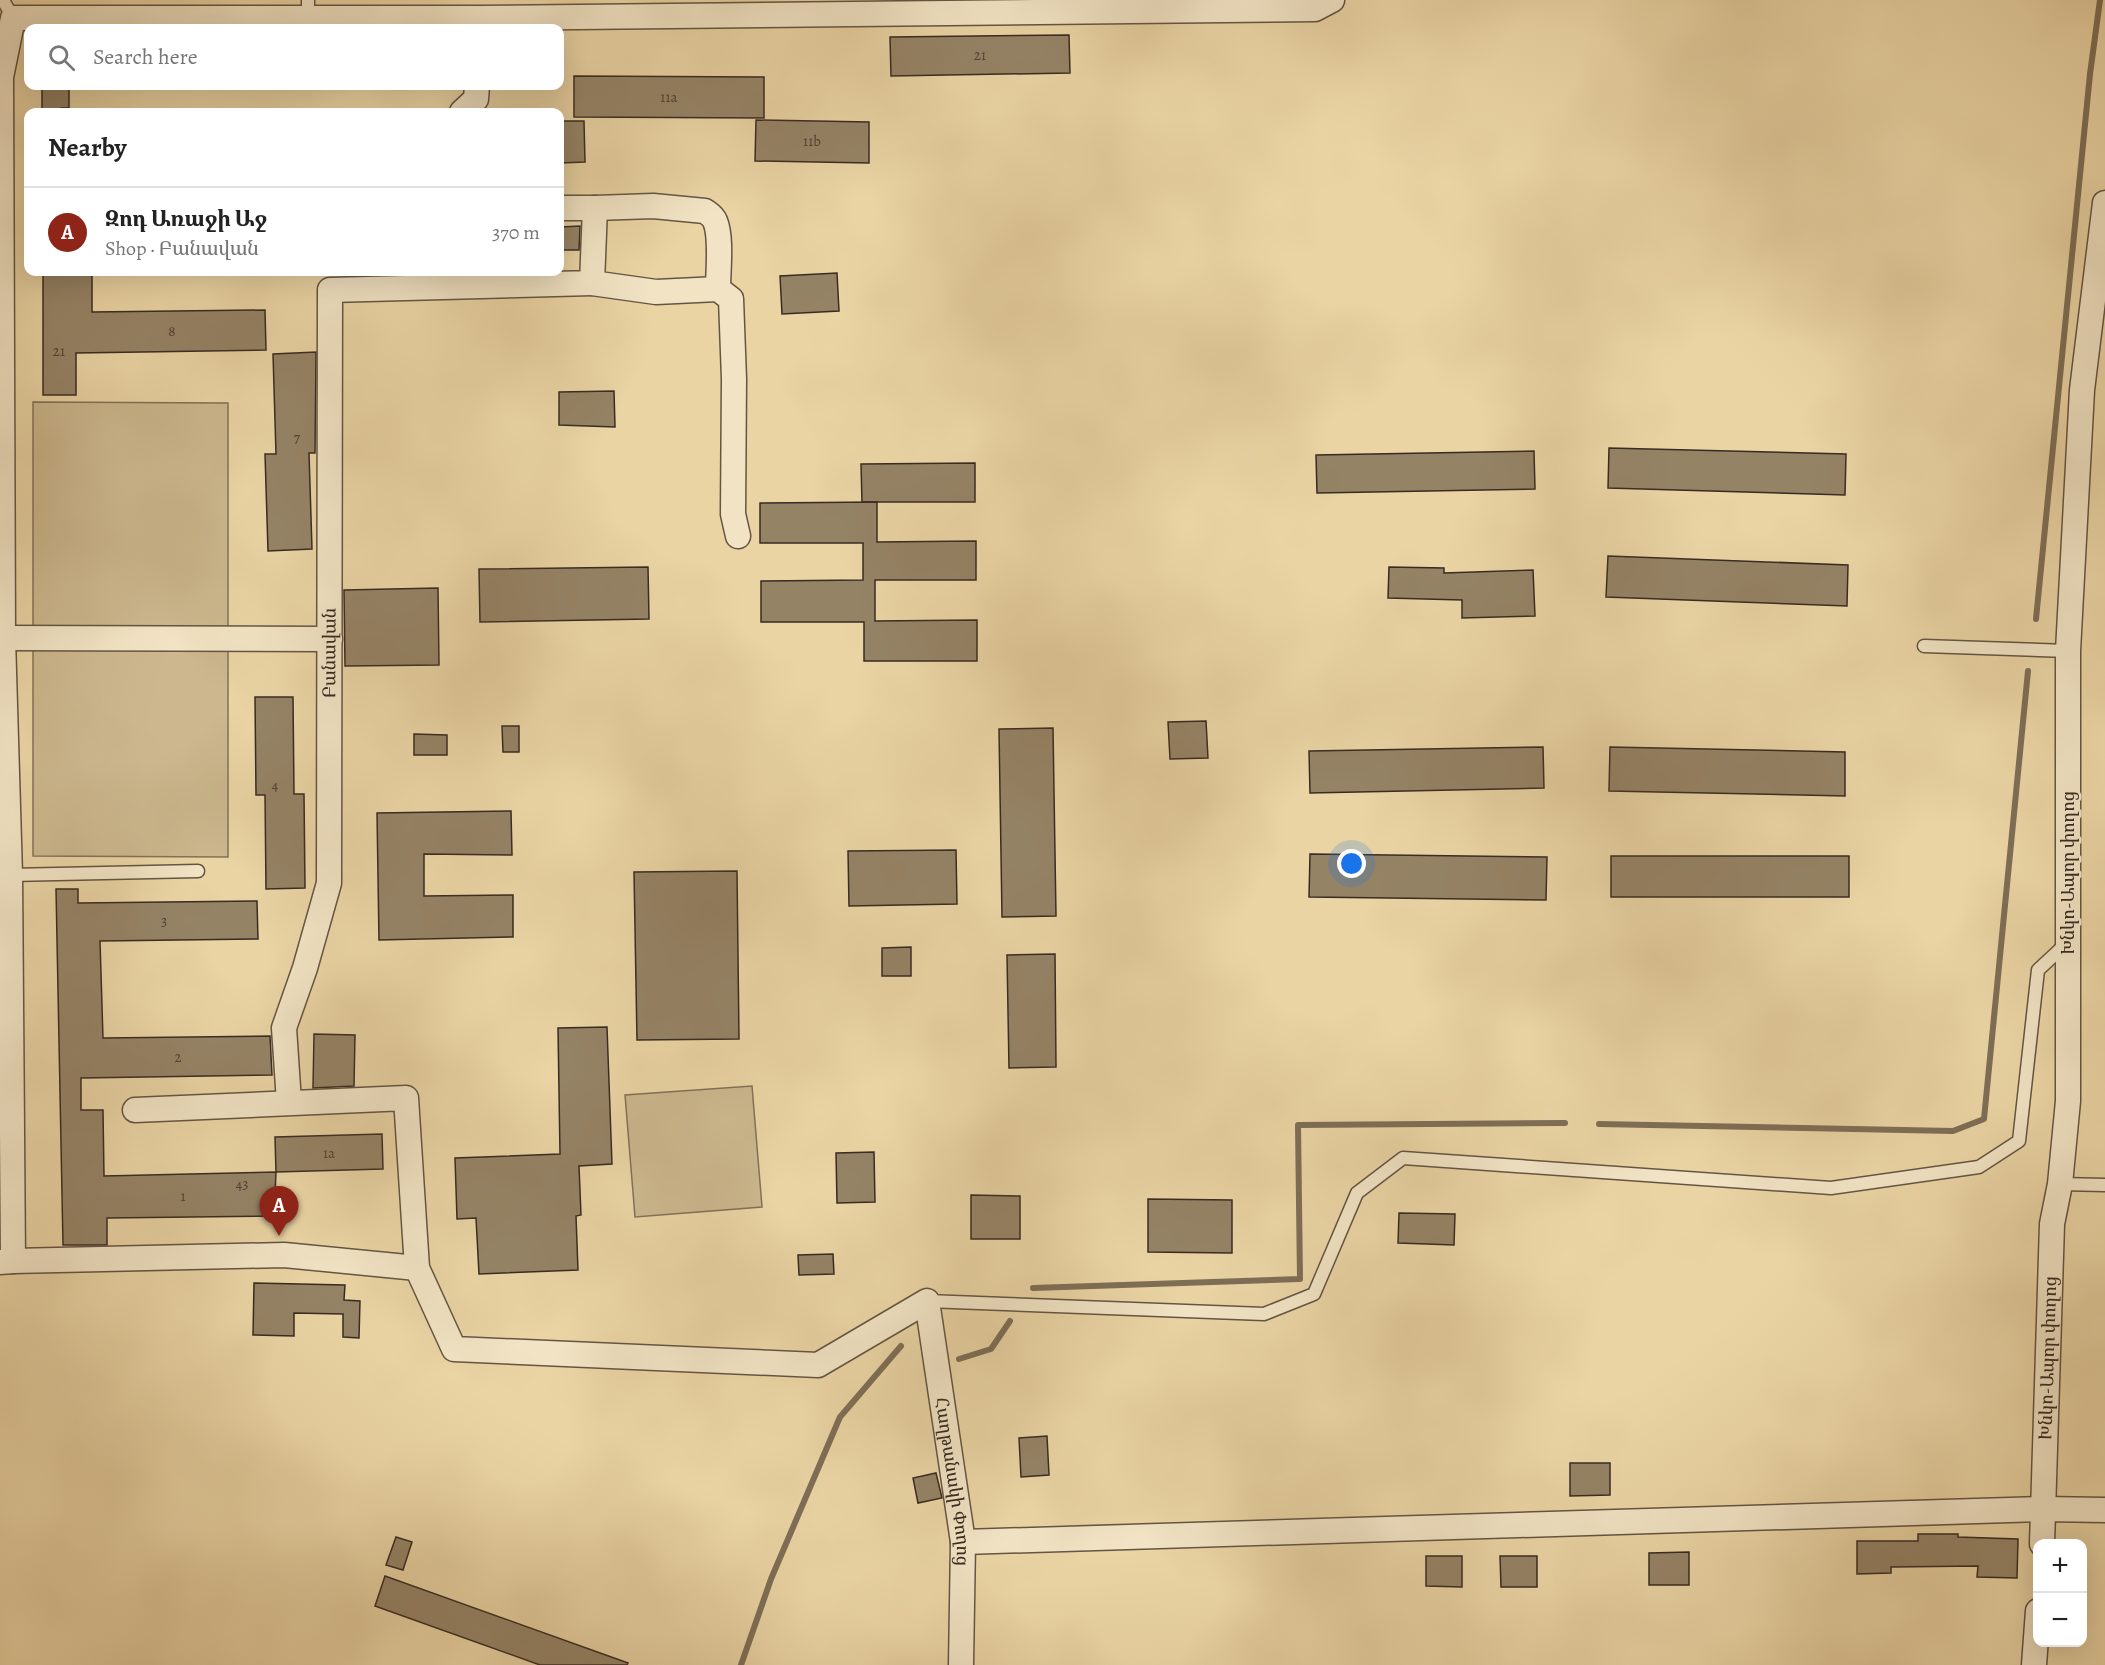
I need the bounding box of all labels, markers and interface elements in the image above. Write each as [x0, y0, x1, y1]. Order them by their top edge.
search box [24, 24, 564, 90]
icon: search [45, 41, 78, 74]
text: Search here [93, 42, 198, 72]
house number: 21 [974, 45, 986, 65]
house number: 11a [660, 87, 678, 107]
text: Nearby [48, 130, 127, 165]
house number: 11b [803, 131, 821, 151]
text: Զոդ Առաջի Աջ [105, 204, 267, 234]
text: A [61, 219, 74, 246]
text: 370 m [492, 219, 540, 246]
text: Shop · Բանավան [105, 235, 259, 262]
house number: 8 [168, 321, 176, 341]
house number: 21 [53, 341, 65, 361]
house number: 7 [294, 428, 301, 448]
street label: Բանավան [317, 608, 341, 698]
house number: 4 [272, 775, 279, 795]
street label: Խնկո-Ապոր փողոց [2056, 791, 2080, 955]
your location [1337, 849, 1366, 878]
house number: 3 [161, 911, 167, 931]
house number: 2 [174, 1047, 182, 1067]
house number: 1a [323, 1143, 335, 1163]
house number: 43 [235, 1174, 249, 1194]
house number: 1 [180, 1186, 186, 1206]
pin: A [260, 1186, 298, 1236]
street label: Խնկո-Ապոր փողոց [2033, 1276, 2062, 1440]
street label: Հաղթանակի Փողոց [930, 1396, 976, 1566]
map controls [2033, 1539, 2087, 1647]
button: + [2033, 1539, 2087, 1593]
button: − [2033, 1593, 2087, 1647]

